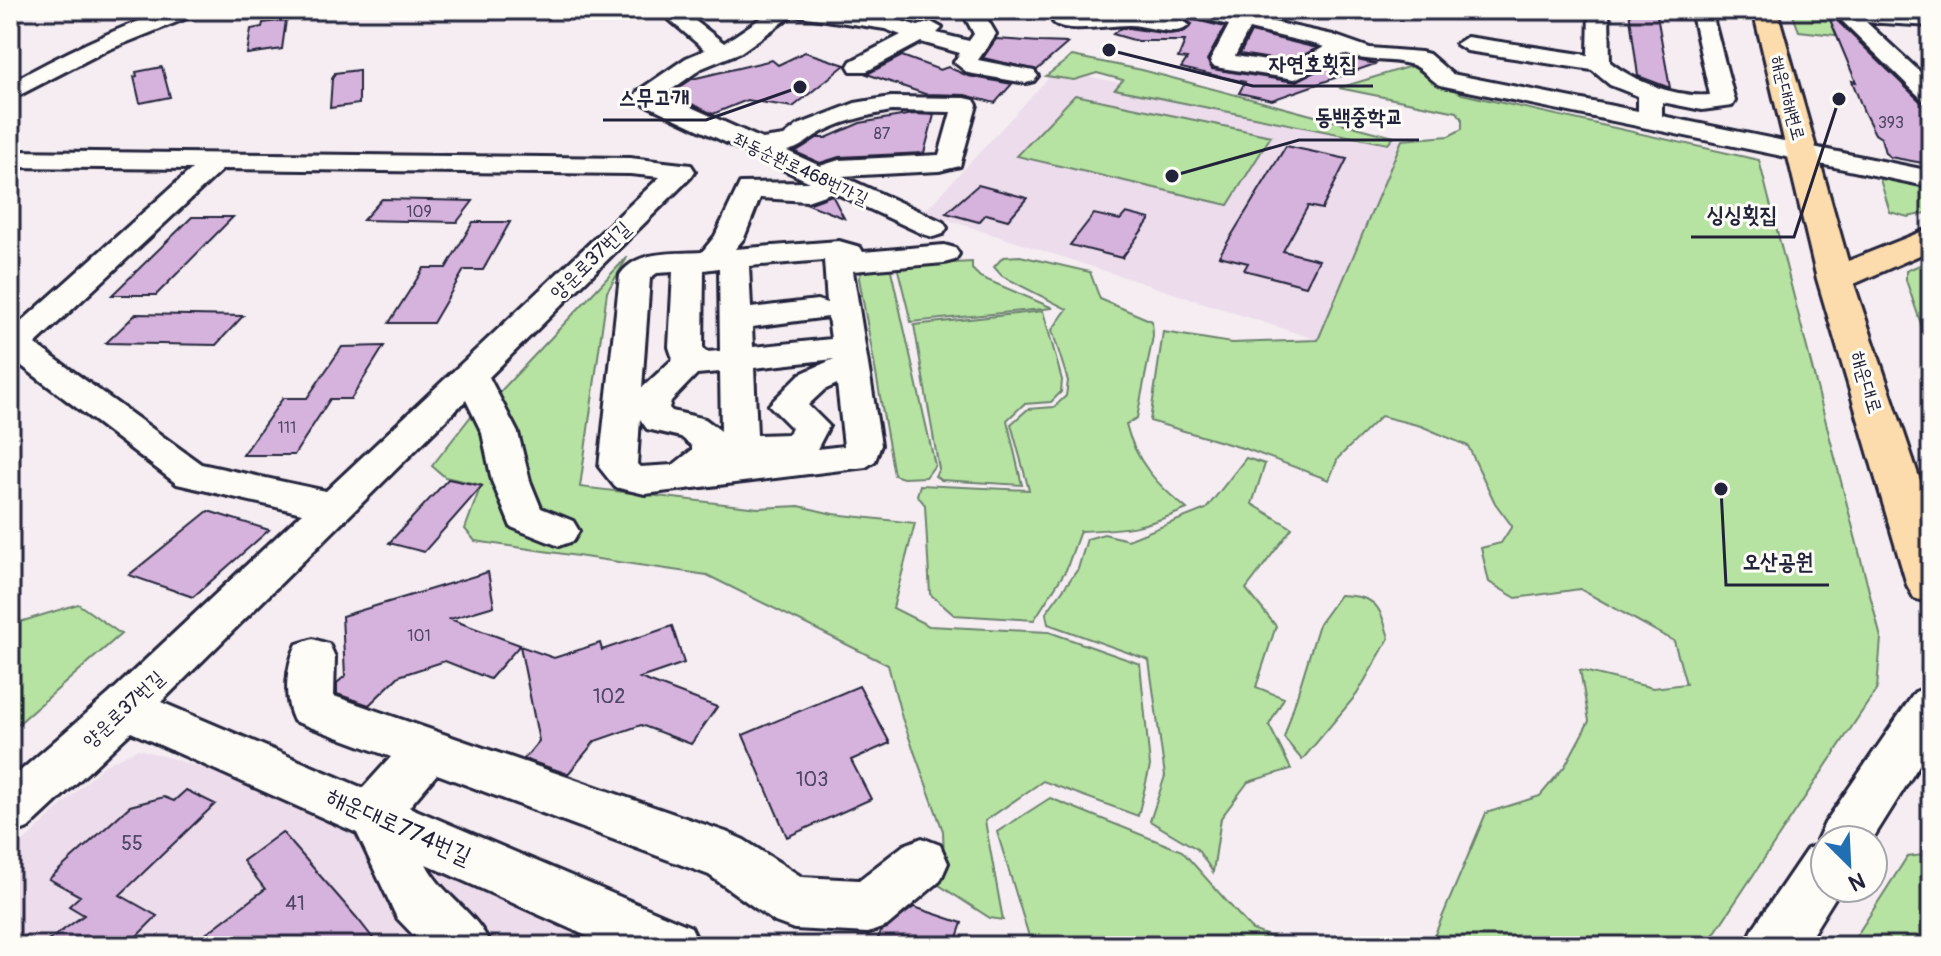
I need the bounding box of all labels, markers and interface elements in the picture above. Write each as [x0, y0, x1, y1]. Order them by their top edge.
callout: 자연호횟집 [1253, 40, 1373, 86]
text: 자연호횟집 [1269, 50, 1357, 78]
street label: 해운대해변로 [1765, 53, 1810, 143]
callout: 스무고개 [603, 74, 706, 120]
text: 스무고개 [619, 84, 689, 112]
callout: 동백중학교 [1299, 94, 1419, 140]
text: 동백중학교 [1315, 103, 1403, 131]
house number: 393 [1878, 113, 1904, 133]
house number: 87 [874, 124, 891, 144]
street label: 좌동순환로468번가길 [730, 128, 872, 211]
callout: 싱싱횟집 [1691, 191, 1794, 237]
text: 싱싱횟집 [1707, 201, 1777, 229]
house number: 109 [406, 202, 432, 222]
street label: 양운로37번길 [545, 216, 636, 305]
street label: 해운대로 [1845, 348, 1888, 417]
house number: 111 [278, 418, 296, 438]
callout: 오산공원 [1726, 539, 1829, 585]
text: 오산공원 [1743, 548, 1813, 576]
house number: 101 [407, 626, 431, 646]
street label: 양운로37번길 [77, 665, 169, 753]
house number: 102 [593, 684, 625, 709]
house number: 103 [796, 767, 828, 792]
street label: 해운대로774번길 [322, 782, 476, 871]
north arrow [1809, 824, 1889, 904]
house number: 55 [121, 831, 143, 856]
text: N [1844, 866, 1869, 897]
house number: 41 [285, 891, 305, 916]

